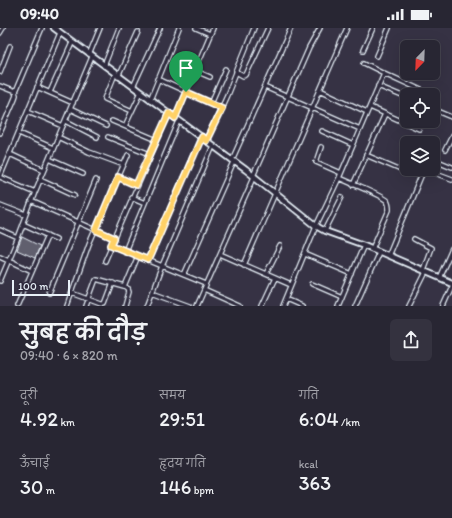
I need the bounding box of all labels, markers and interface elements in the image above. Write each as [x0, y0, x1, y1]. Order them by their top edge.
text: 09:40 [20, 5, 59, 23]
north arrow [400, 40, 440, 80]
map controls [400, 40, 440, 176]
pin [169, 51, 203, 92]
icon: arrive [175, 57, 197, 79]
button: locate [400, 88, 440, 128]
button: layers [400, 136, 440, 176]
scale bar [12, 278, 70, 297]
text: 100 m [18, 280, 48, 293]
text: सुबह की दौड़ [20, 319, 147, 346]
button: share [390, 319, 432, 361]
text: 09:40 · 6 × 820 m [20, 348, 118, 363]
text: दूरी [20, 389, 37, 402]
text: समय [159, 389, 186, 402]
text: गति [299, 389, 319, 402]
text: 4.92 [20, 407, 58, 431]
text: 29:51 [159, 407, 205, 431]
text: 6:04 [299, 407, 338, 431]
text: km [58, 416, 75, 429]
text: /km [338, 416, 360, 429]
text: ऊँचाई [20, 457, 50, 470]
text: हृदय गति [159, 457, 206, 470]
text: kcal [299, 458, 318, 471]
text: 363 [299, 471, 331, 495]
text: 30 [20, 475, 43, 499]
text: 146 [159, 475, 191, 499]
text: m [43, 484, 55, 497]
text: bpm [191, 484, 214, 497]

